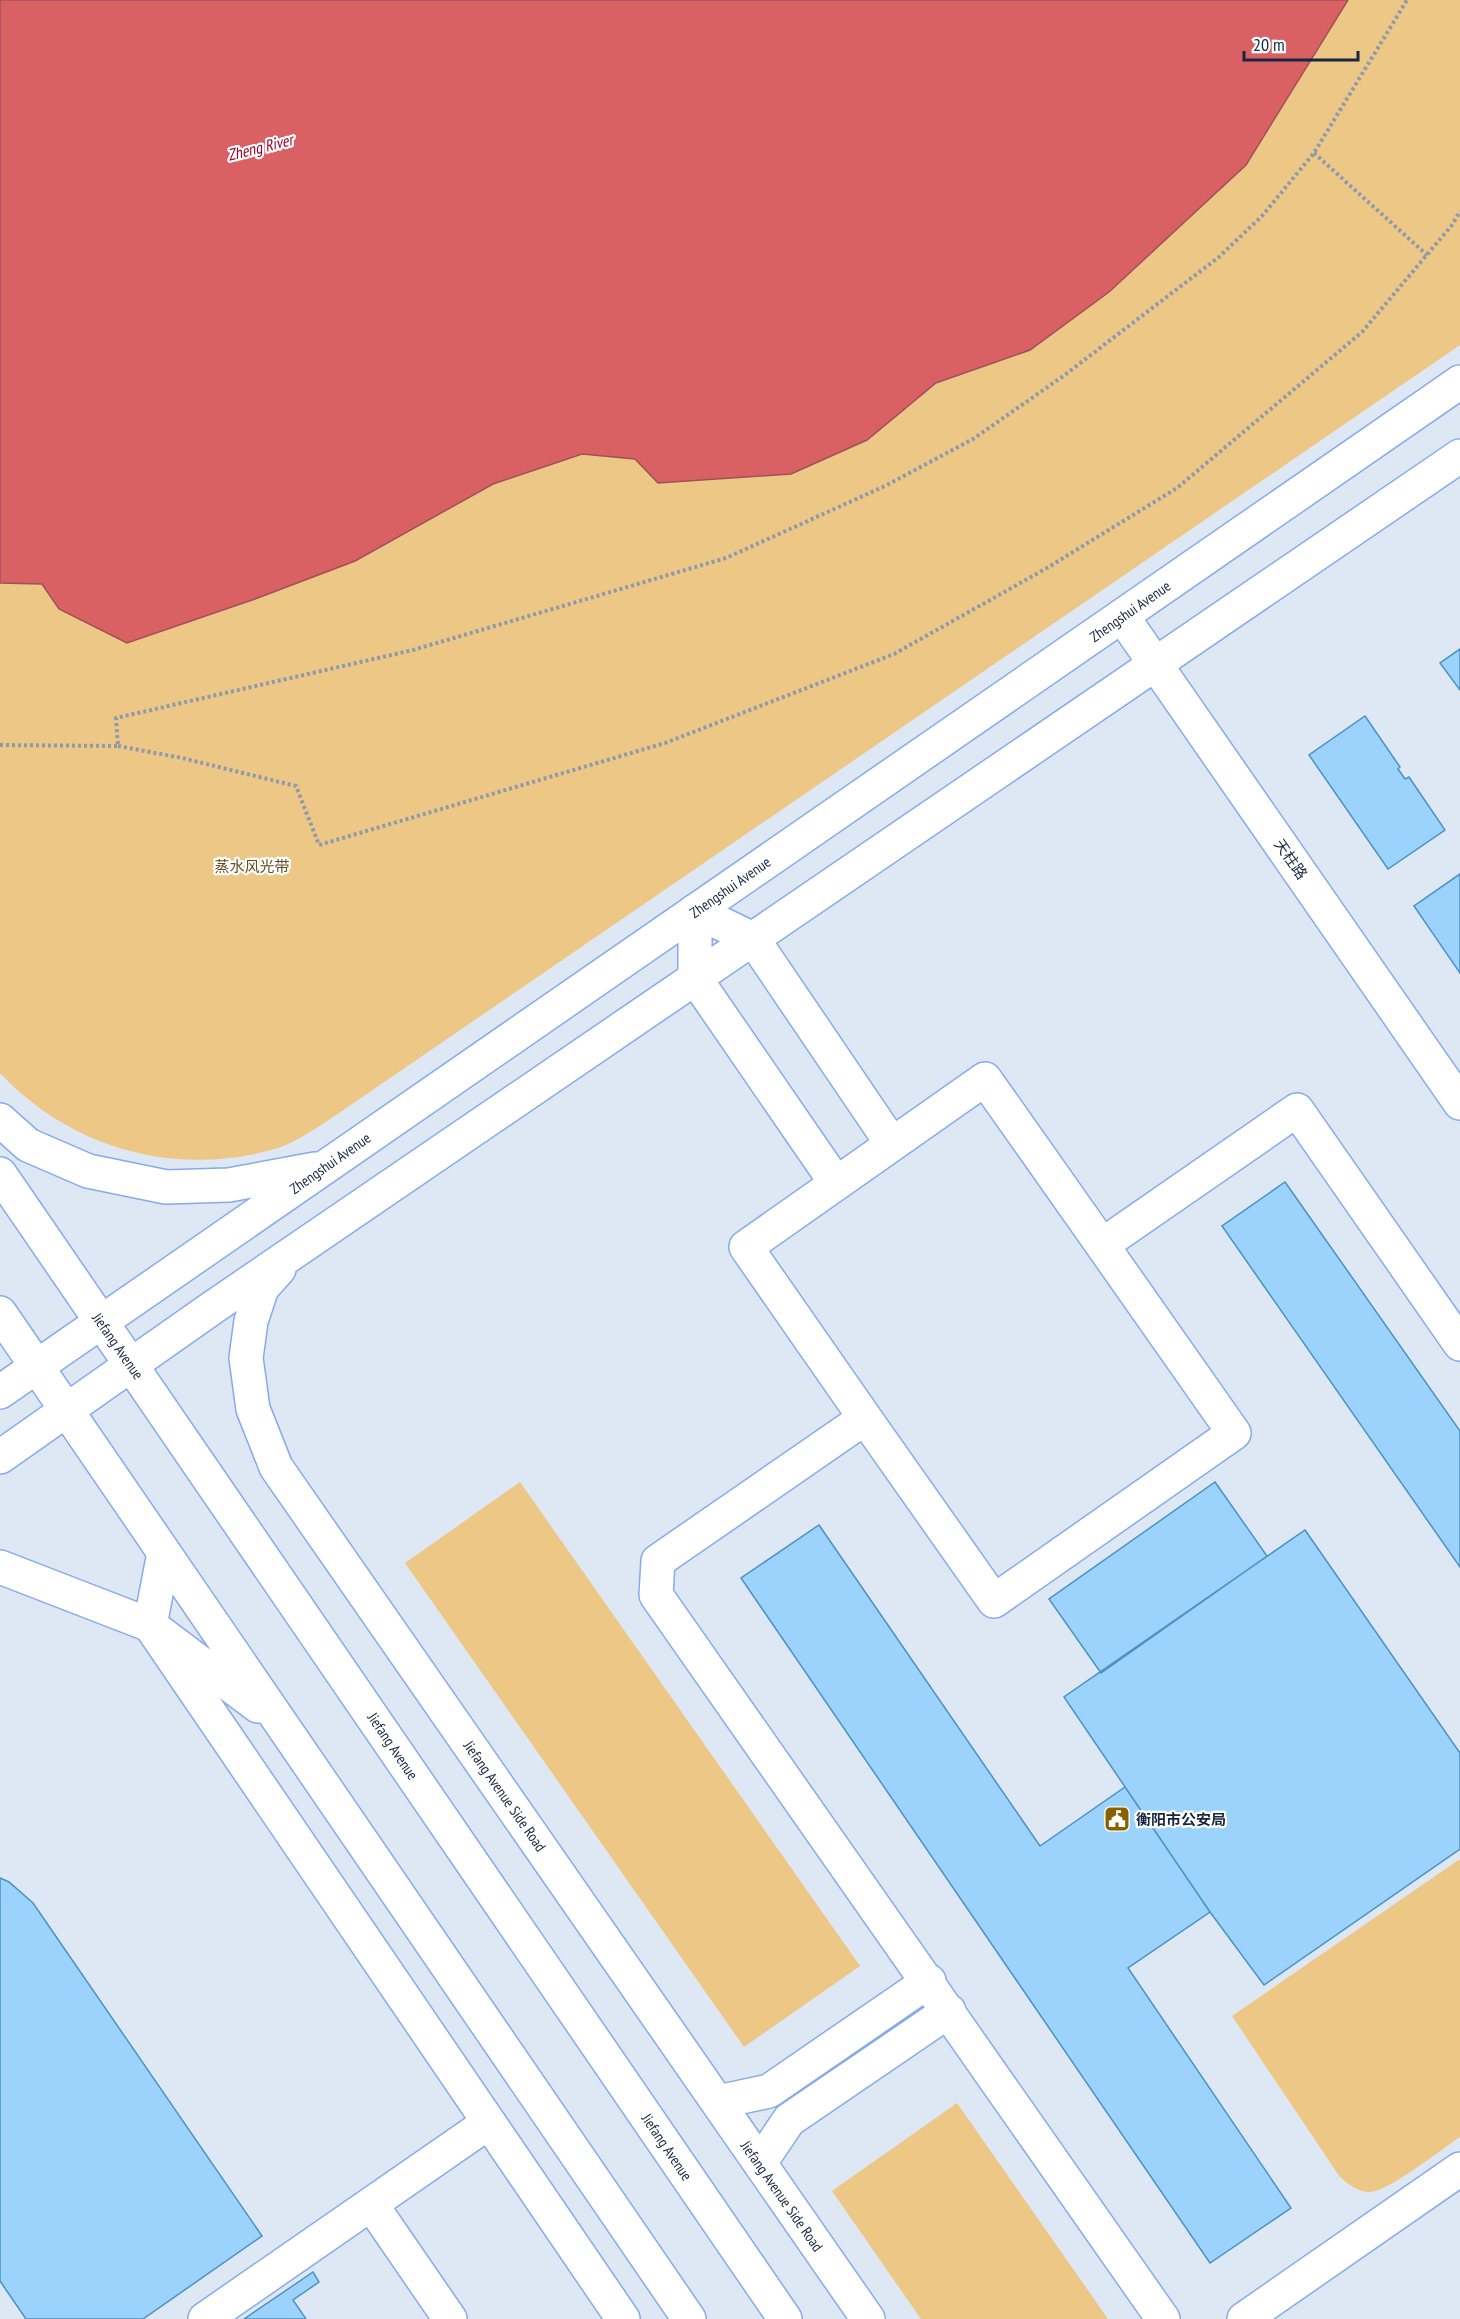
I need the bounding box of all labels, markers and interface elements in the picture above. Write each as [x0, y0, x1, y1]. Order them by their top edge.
scale bar [1244, 24, 1358, 62]
text: 20 m [1253, 33, 1285, 56]
water label: Zheng River [225, 129, 297, 165]
street label: Zhengshui Avenue [1086, 576, 1174, 646]
street label: 天柱路 [1270, 835, 1312, 883]
street label: Zhengshui Avenue [686, 852, 774, 922]
park label: 蒸水风光带 [214, 857, 290, 876]
street label: Zhengshui Avenue [286, 1128, 374, 1198]
street label: Jiefang Avenue [88, 1308, 148, 1383]
street label: Jiefang Avenue [363, 1708, 422, 1783]
street label: Jiefang Avenue Side Road [459, 1736, 550, 1855]
public building icon: 衡阳市公安局 [1102, 1804, 1132, 1834]
place label: 衡阳市公安局 [1136, 1810, 1226, 1829]
street label: Jiefang Avenue [637, 2109, 696, 2184]
street label: Jiefang Avenue Side Road [736, 2136, 827, 2255]

